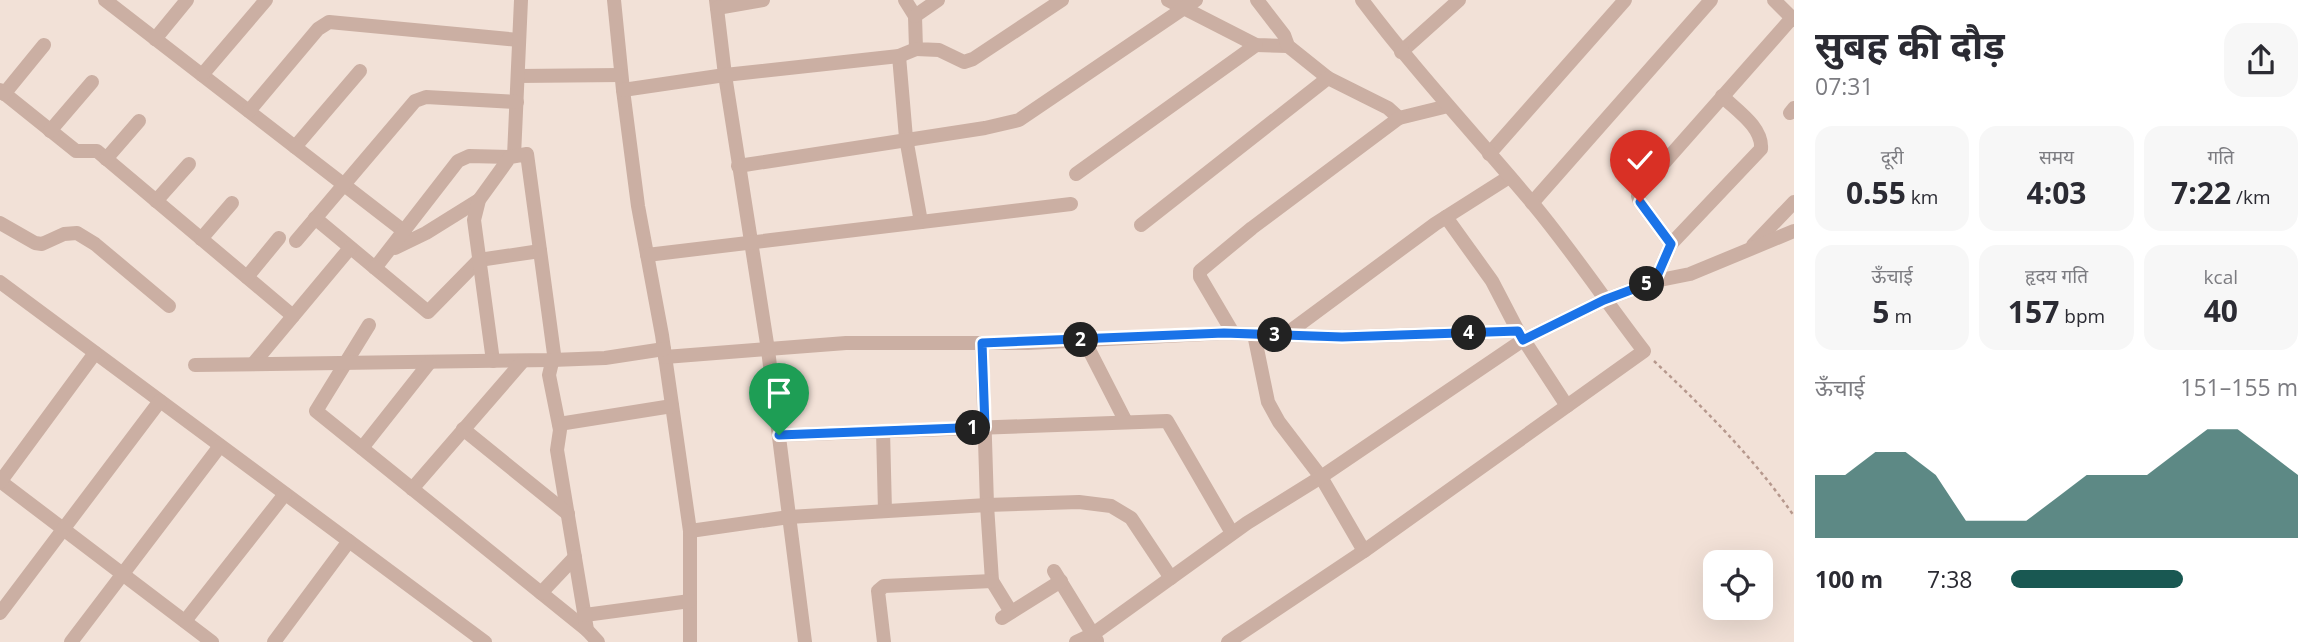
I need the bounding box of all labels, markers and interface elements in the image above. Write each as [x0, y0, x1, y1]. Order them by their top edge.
text: सुबह की दौड़ [1815, 18, 2005, 70]
button: share [2224, 23, 2298, 97]
text: 07:31 [1815, 70, 1874, 102]
pin [1610, 130, 1670, 202]
icon: check [1621, 141, 1659, 179]
text: दूरी [1881, 144, 1904, 170]
text: समय [2039, 144, 2074, 170]
text: गति [2208, 144, 2234, 170]
text: 0.55 [1846, 172, 1906, 213]
text: 4:03 [2026, 172, 2087, 213]
text: 7:22 [2171, 172, 2231, 213]
text: km [1906, 184, 1938, 210]
text: /km [2231, 184, 2271, 210]
text: ऊँचाई [1872, 263, 1913, 289]
text: हृदय गति [2025, 263, 2088, 289]
text: kcal [2204, 264, 2238, 290]
pin: 5 [1630, 266, 1664, 302]
text: 5 [1641, 270, 1652, 296]
text: 40 [2204, 290, 2238, 331]
text: 5 [1872, 291, 1889, 332]
text: 157 [2008, 291, 2059, 332]
text: m [1889, 303, 1912, 329]
text: bpm [2059, 303, 2105, 329]
pin: 4 [1452, 316, 1486, 350]
pin: 3 [1258, 318, 1292, 352]
text: 4 [1463, 319, 1474, 345]
text: 3 [1269, 321, 1280, 347]
pin: 2 [1064, 322, 1098, 358]
text: 2 [1075, 326, 1086, 352]
pin [749, 363, 809, 435]
text: ऊँचाई [1815, 371, 1865, 403]
text: 151–155 m [2180, 371, 2298, 403]
icon: arrive [760, 374, 798, 412]
pin: 1 [956, 410, 990, 446]
text: 1 [967, 414, 978, 440]
map controls [1703, 550, 1773, 620]
button: locate [1703, 550, 1773, 620]
text: 100 m [1815, 563, 1883, 595]
text: 7:38 [1927, 563, 1973, 595]

